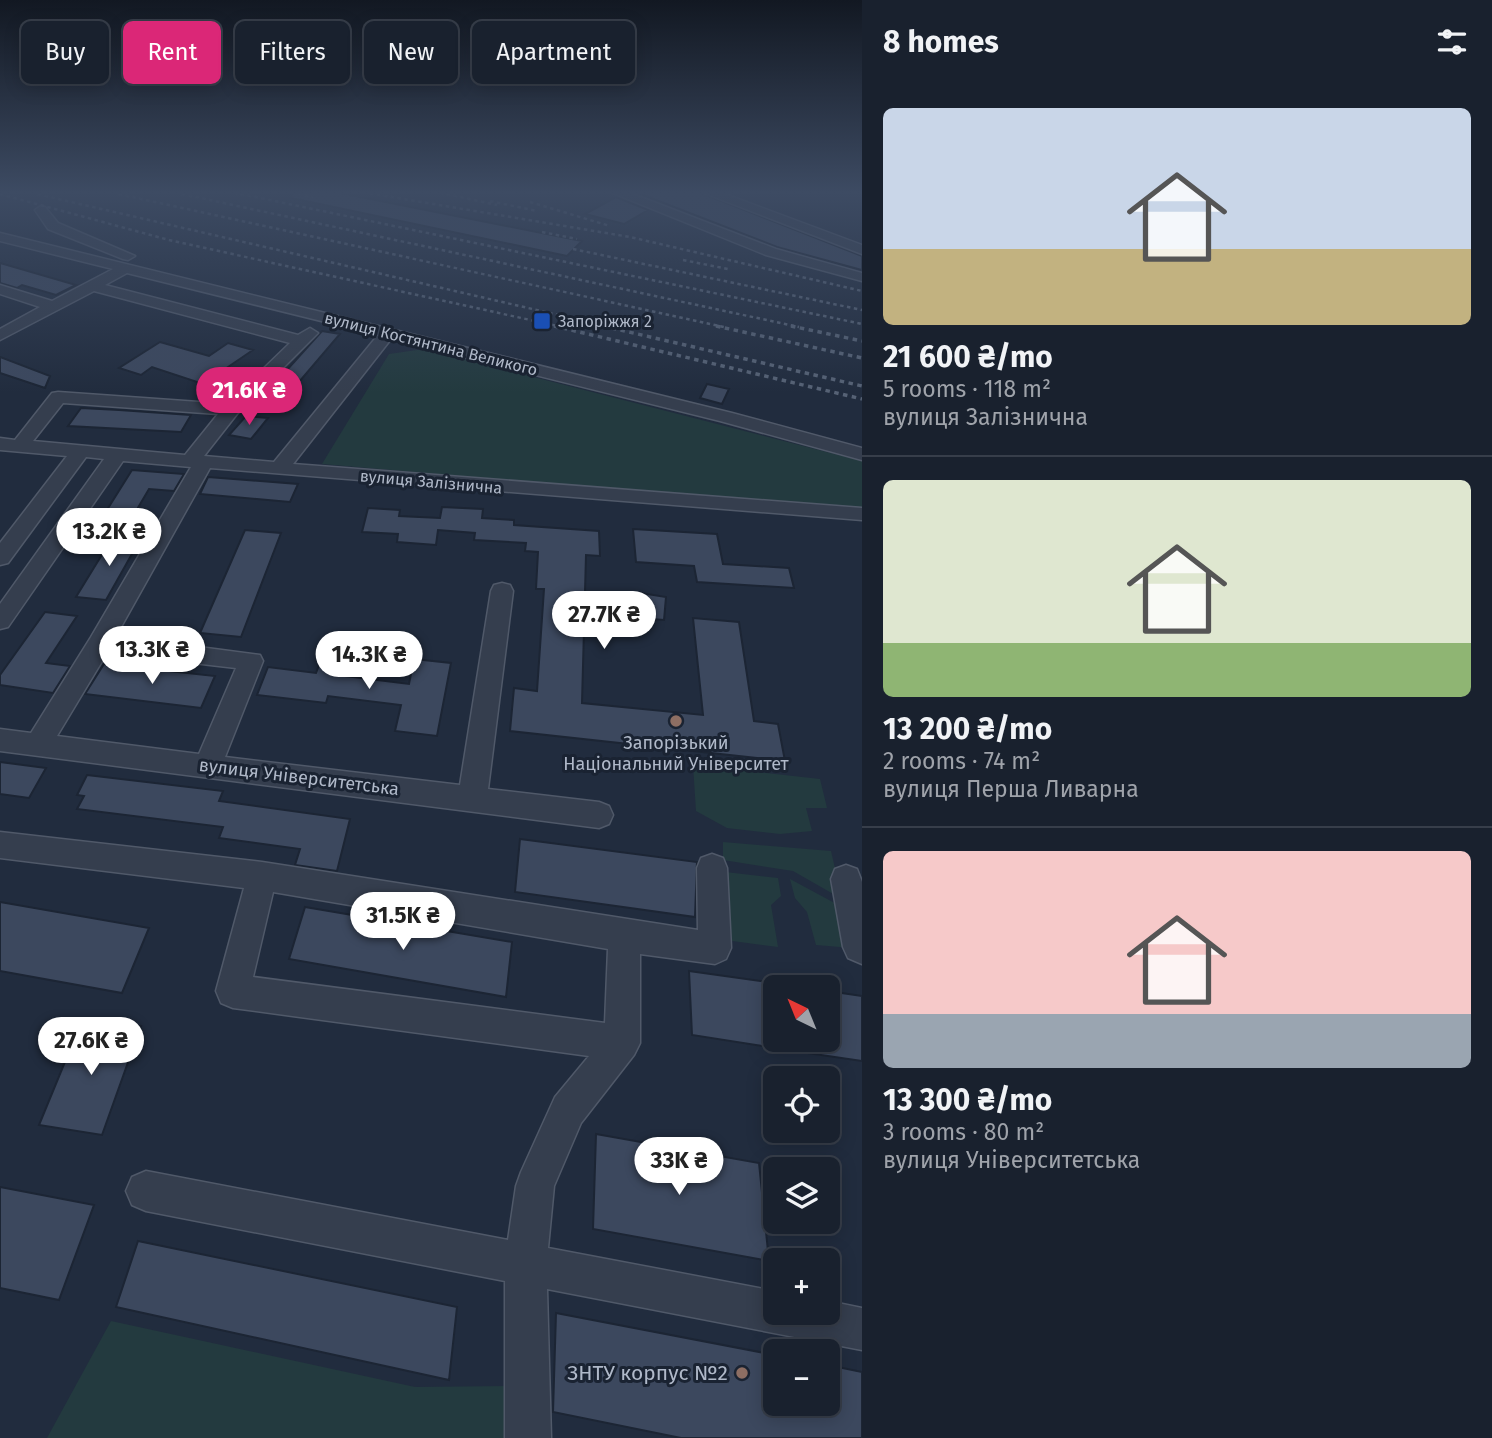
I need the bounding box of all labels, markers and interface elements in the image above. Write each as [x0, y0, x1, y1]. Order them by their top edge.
chip: Buy [21, 21, 109, 84]
chip: Rent [123, 21, 221, 84]
chip: Filters [235, 21, 350, 84]
chip: New [364, 21, 458, 84]
chip: Apartment [472, 21, 635, 84]
icon: filters [1433, 23, 1471, 61]
text: 8 homes [883, 24, 999, 60]
icon: home [1114, 154, 1240, 280]
street label: вулиця Костянтина Великого [323, 308, 539, 380]
marker: Запоріжжя 2 [532, 311, 552, 331]
place label: Запоріжжя 2 [558, 312, 652, 331]
text: 21 600 ₴/mo [883, 339, 1053, 375]
pin: 21.6K ₴ [184, 368, 314, 427]
text: 5 rooms · 118 m² [883, 375, 1051, 403]
text: 21.6K ₴ [212, 376, 286, 404]
text: вулиця Залізнична [883, 403, 1088, 431]
street label: вулиця Залізнична [359, 466, 503, 498]
pin: 13.2K ₴ [44, 508, 174, 568]
text: 13.2K ₴ [72, 517, 146, 545]
icon: home [1114, 526, 1240, 652]
pin: 27.7K ₴ [539, 592, 669, 651]
text: 27.7K ₴ [568, 600, 640, 628]
pin: 13.3K ₴ [87, 626, 217, 686]
pin: 14.3K ₴ [304, 632, 434, 691]
text: 13.3K ₴ [115, 635, 189, 663]
text: 14.3K ₴ [332, 640, 406, 668]
text: 13 200 ₴/mo [883, 711, 1052, 747]
marker: Запорізький Національний Університет [668, 713, 684, 729]
place label: Запорізький Національний Університет [563, 732, 790, 775]
text: 2 rooms · 74 m² [883, 747, 1040, 775]
street label: вулиця Університетська [198, 754, 400, 800]
text: вулиця Перша Ливарна [883, 775, 1139, 803]
pin: 31.5K ₴ [338, 892, 468, 952]
icon: home [1114, 897, 1240, 1023]
text: 31.5K ₴ [366, 901, 440, 929]
north arrow [763, 975, 840, 1052]
map controls [763, 975, 840, 1416]
pin: 27.6K ₴ [26, 1018, 156, 1077]
text: 27.6K ₴ [54, 1026, 128, 1054]
button: locate [763, 1066, 840, 1143]
text: 13 300 ₴/mo [883, 1082, 1052, 1118]
text: 3 rooms · 80 m² [883, 1118, 1044, 1146]
pin: 33K ₴ [630, 1138, 728, 1197]
text: 33K ₴ [650, 1146, 708, 1174]
text: вулиця Університетська [883, 1146, 1140, 1174]
button: layers [763, 1157, 840, 1234]
button: + [763, 1248, 840, 1325]
button: − [763, 1339, 840, 1416]
place label: ЗНТУ корпус №2 [567, 1360, 728, 1386]
marker: ЗНТУ корпус №2 [734, 1365, 750, 1381]

